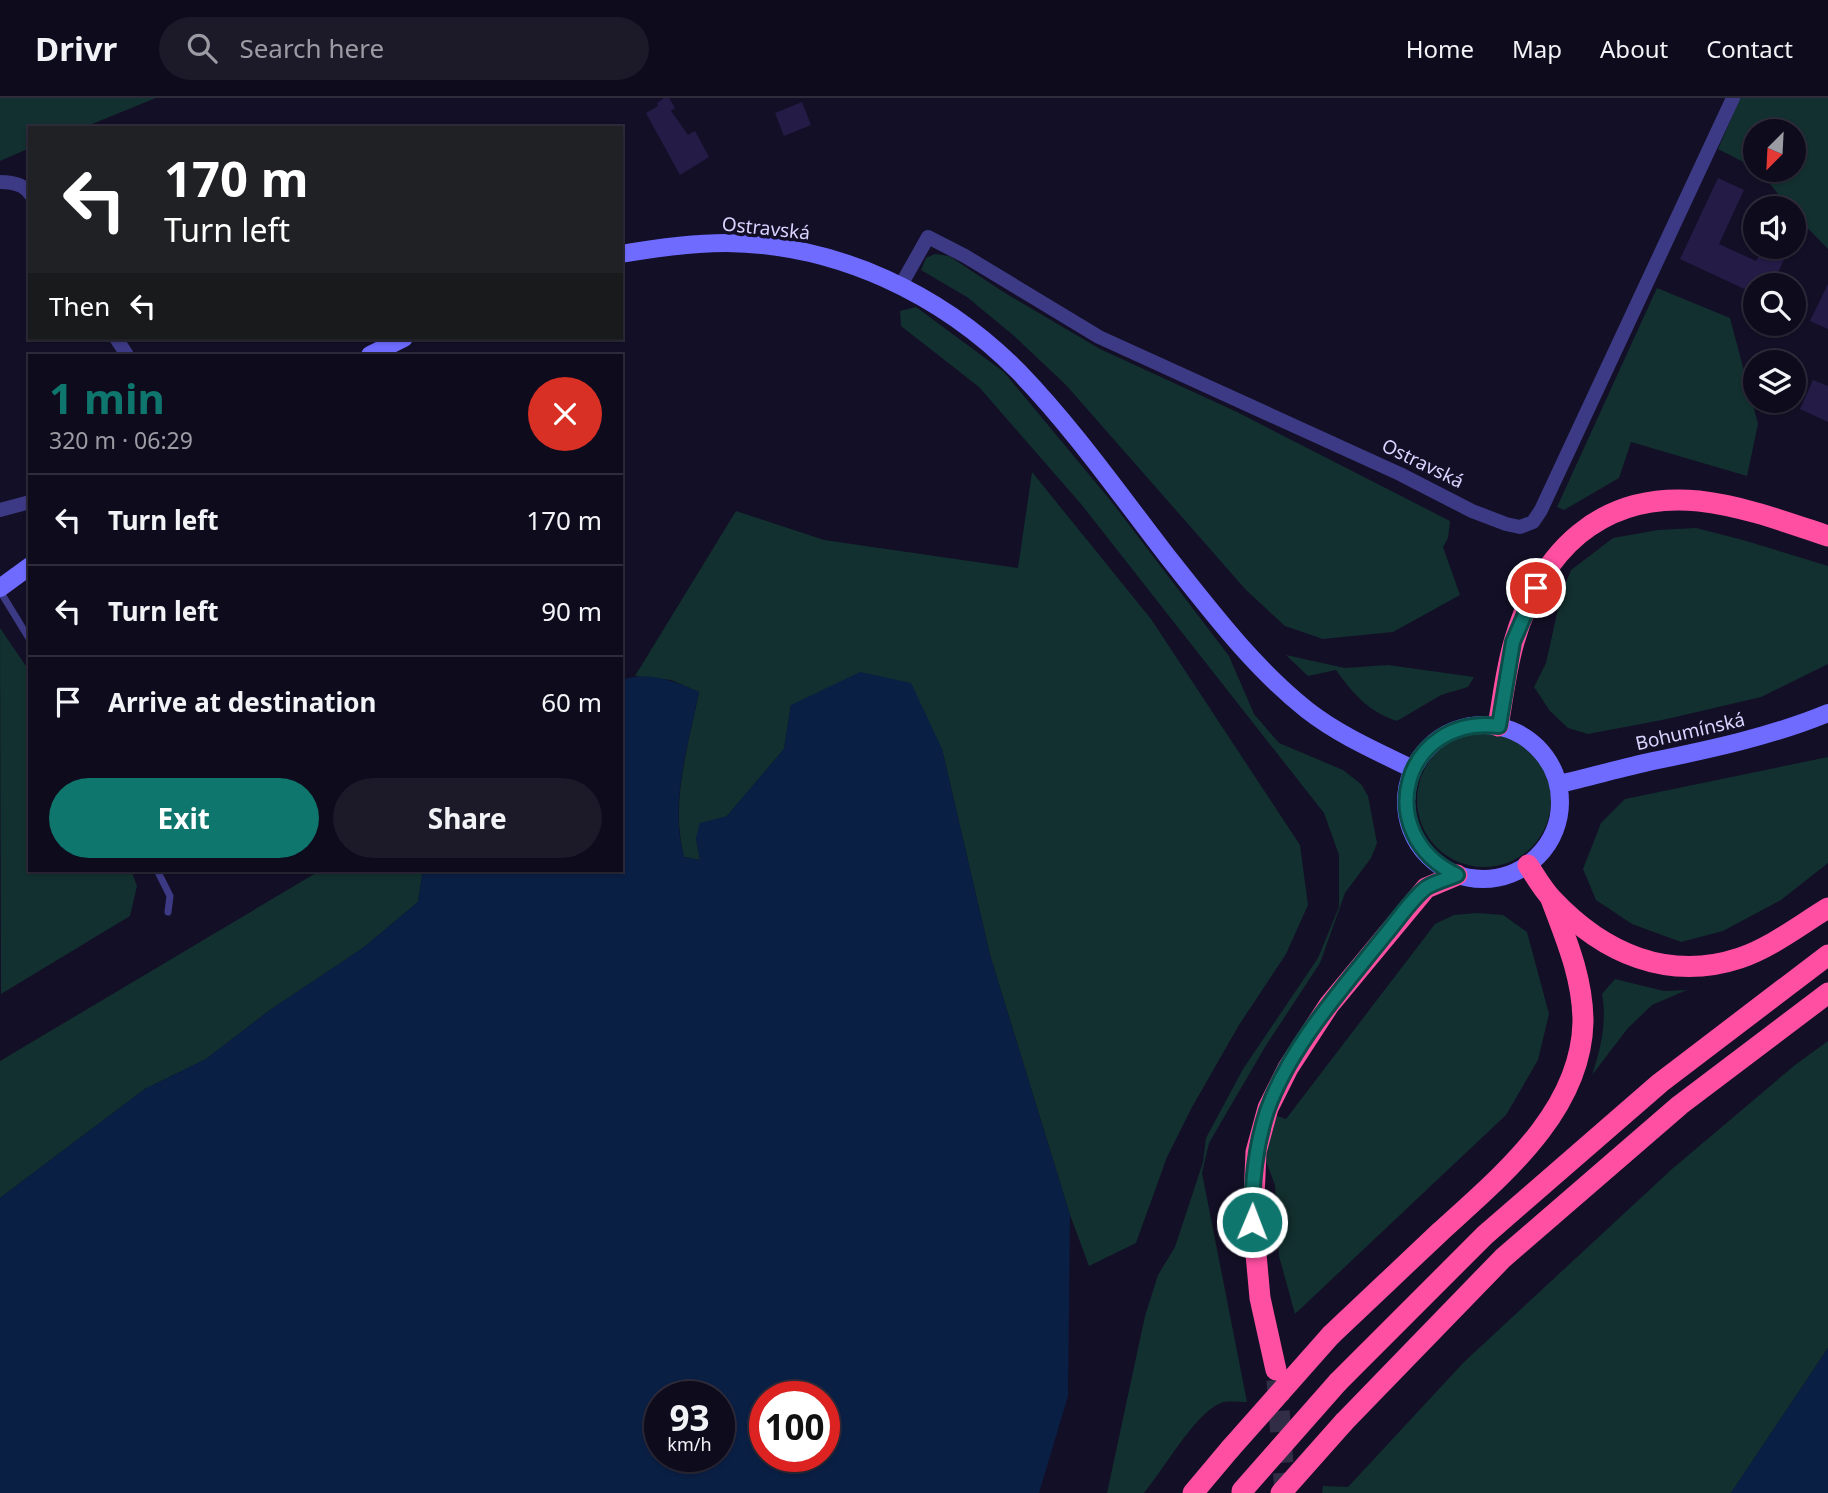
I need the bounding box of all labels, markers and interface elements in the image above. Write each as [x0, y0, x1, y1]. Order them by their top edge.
search box [159, 17, 649, 80]
text: Drivr [35, 26, 117, 71]
icon: search [183, 29, 221, 67]
text: Search here [239, 30, 384, 66]
text: Home [1406, 32, 1474, 65]
text: Map [1512, 32, 1562, 65]
text: About [1600, 32, 1668, 65]
text: Contact [1706, 32, 1793, 65]
north arrow [1743, 119, 1806, 182]
map controls [1743, 119, 1806, 413]
text: 170 m [164, 145, 309, 211]
icon: left [49, 154, 140, 245]
button: sound [1743, 196, 1806, 259]
text: Turn left [164, 208, 290, 251]
street label: Ostravská [721, 210, 811, 246]
button: search [1743, 273, 1806, 336]
icon: left [124, 287, 162, 325]
text: Then [49, 288, 110, 324]
button: layers [1743, 350, 1806, 413]
text: 1 min [49, 369, 165, 426]
button: close [528, 377, 602, 451]
text: 320 m · 06:29 [49, 424, 193, 456]
street label: Ostravská [1378, 432, 1468, 494]
icon: left [49, 501, 87, 539]
text: Turn left [108, 502, 219, 538]
text: 170 m [526, 502, 602, 538]
pin [1506, 558, 1566, 618]
icon: arrive [1517, 569, 1555, 607]
icon: left [49, 592, 87, 630]
text: Turn left [108, 593, 219, 629]
text: 90 m [541, 593, 602, 629]
icon: arrive [49, 683, 87, 721]
text: Arrive at destination [108, 684, 377, 720]
text: 60 m [541, 684, 602, 720]
street label: Bohumínská [1633, 706, 1747, 756]
button: Exit [49, 778, 319, 858]
button: Share [333, 778, 602, 858]
position arrow [1215, 1185, 1289, 1259]
speed limit sign: 100 [749, 1381, 840, 1472]
text: 93 [669, 1394, 710, 1441]
text: km/h [667, 1432, 712, 1456]

